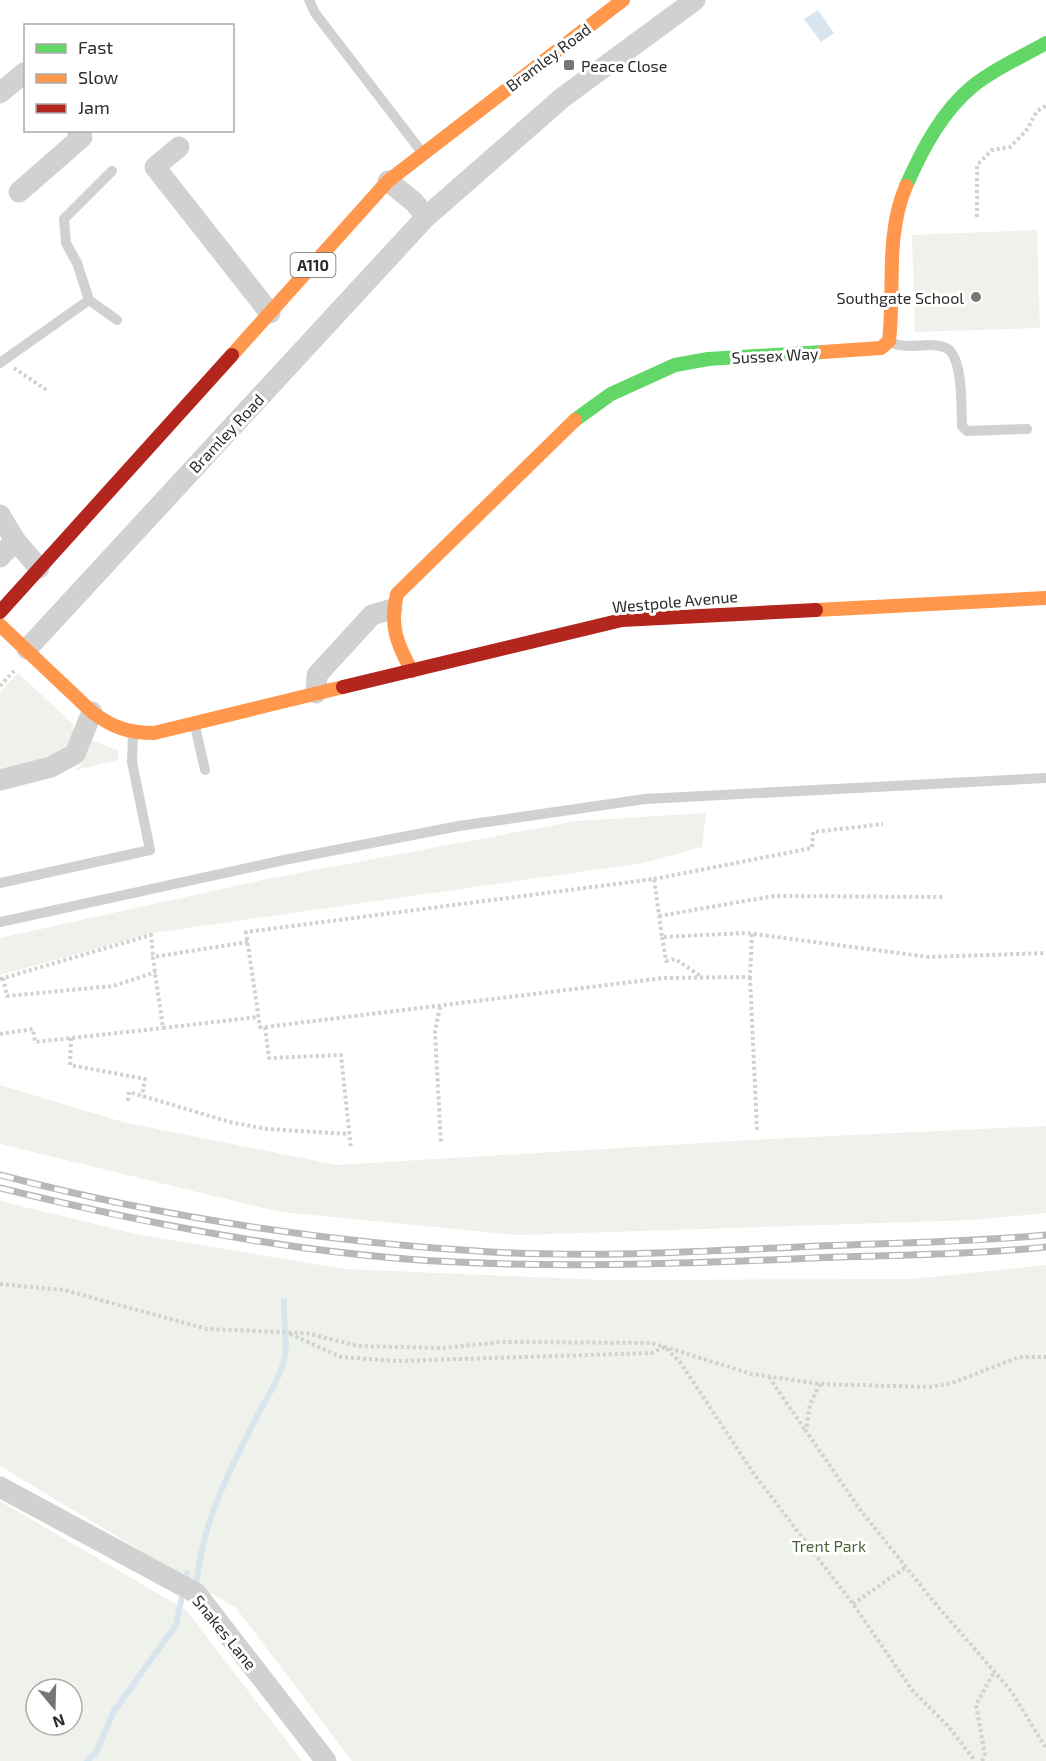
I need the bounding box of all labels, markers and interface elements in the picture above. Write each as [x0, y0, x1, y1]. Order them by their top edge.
street label: Bramley Road [502, 19, 594, 95]
legend [24, 24, 234, 132]
text: Fast [78, 36, 113, 58]
place label: Peace Close [581, 56, 667, 75]
marker: Peace Close [562, 58, 576, 72]
text: Slow [78, 66, 119, 88]
text: Jam [78, 96, 110, 118]
road number: A110 [290, 253, 336, 277]
place label: Southgate School [837, 288, 964, 307]
marker: Southgate School [969, 290, 983, 304]
street label: Sussex Way [731, 343, 819, 367]
street label: Bramley Road [185, 390, 267, 476]
street label: Westpole Avenue [611, 586, 739, 616]
park label: Trent Park [792, 1536, 866, 1555]
street label: Snakes Lane [189, 1591, 261, 1673]
north arrow [24, 1677, 84, 1737]
text: N [50, 1711, 68, 1733]

